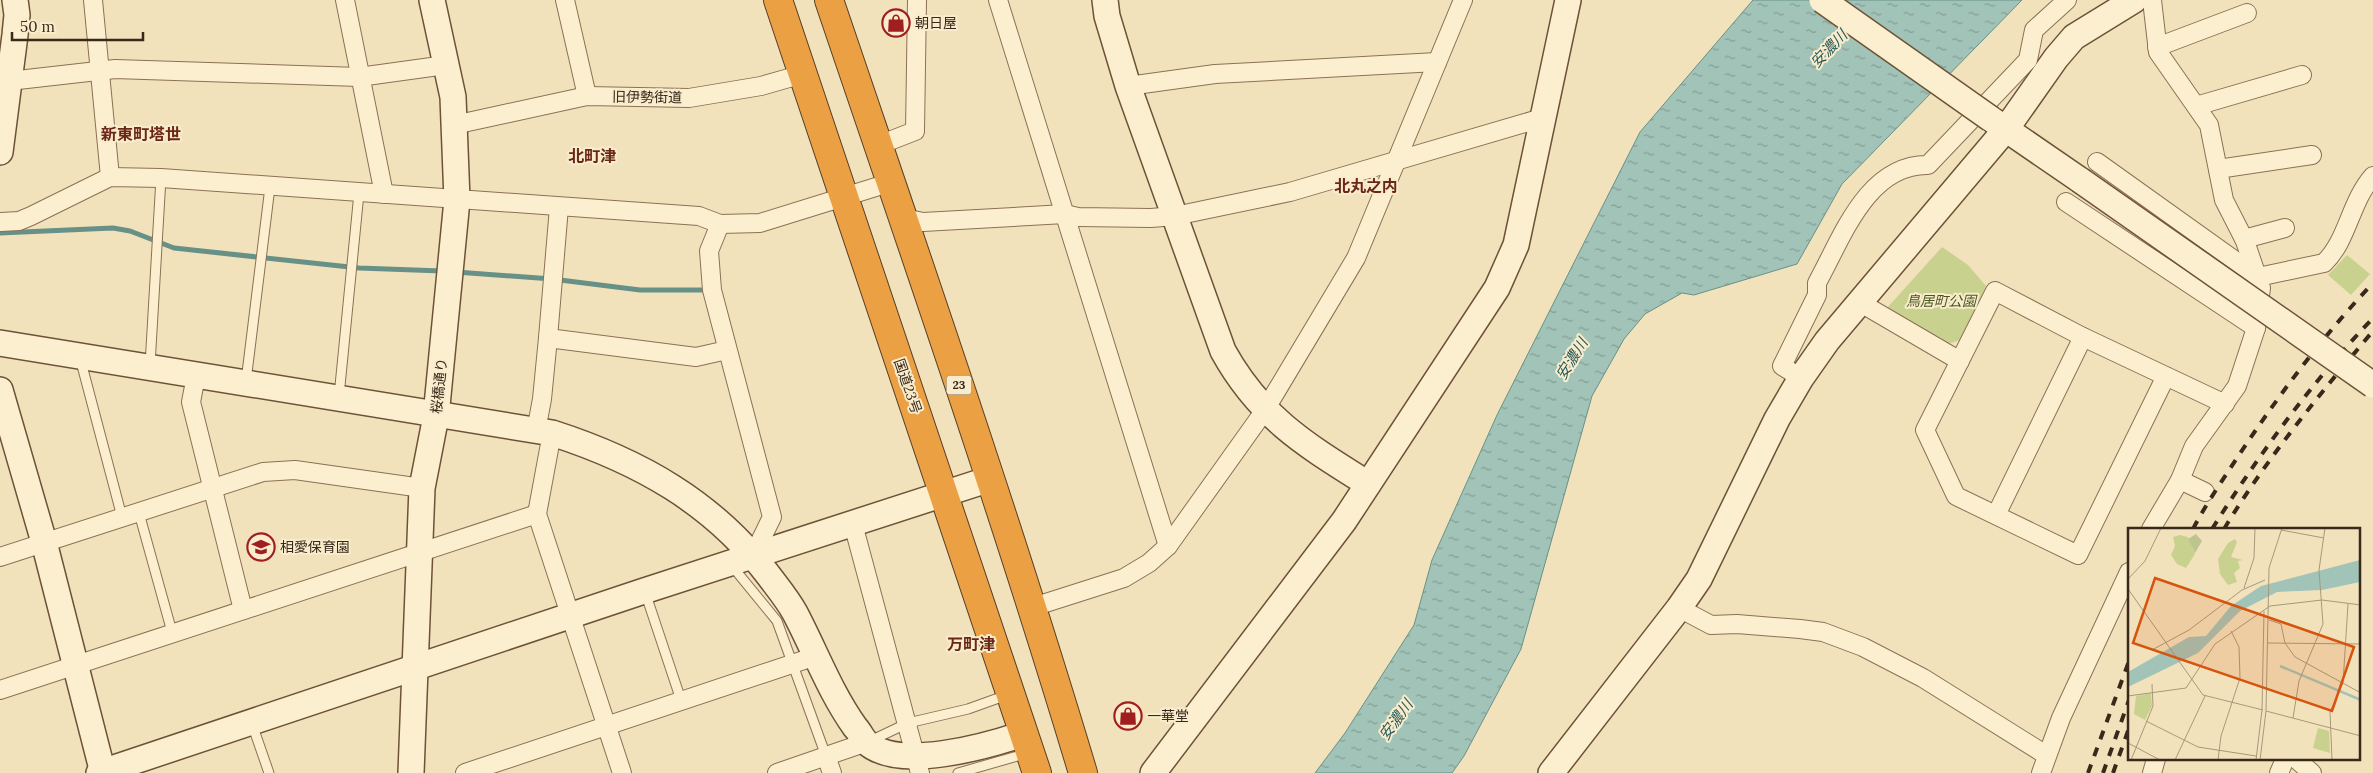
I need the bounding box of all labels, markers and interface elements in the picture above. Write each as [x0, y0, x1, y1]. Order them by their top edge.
shop icon: 朝日屋 [881, 8, 911, 38]
scale bar [12, 10, 144, 42]
place label: 朝日屋 [915, 14, 957, 32]
text: 50 m [20, 17, 55, 36]
water label: 安濃川 [1806, 24, 1852, 71]
street label: 旧伊勢街道 [612, 87, 682, 107]
district label: 新東町塔世 [101, 124, 181, 144]
district label: 北町津 [568, 146, 616, 166]
district label: 北丸之内 [1334, 176, 1398, 196]
park label: 鳥居町公園 [1906, 292, 1978, 310]
water label: 安濃川 [1552, 333, 1593, 383]
street label: 国道23号 [890, 356, 926, 416]
street label: 桜橋通り [427, 357, 451, 415]
road number: 23 [946, 376, 972, 394]
inset map [2128, 528, 2360, 760]
school or university icon: 相愛保育園 [246, 532, 276, 562]
place label: 相愛保育園 [280, 538, 350, 556]
district label: 万町津 [947, 634, 995, 654]
water label: 安濃川 [1375, 694, 1418, 743]
shop icon: 一華堂 [1113, 701, 1143, 731]
place label: 一華堂 [1147, 707, 1189, 725]

